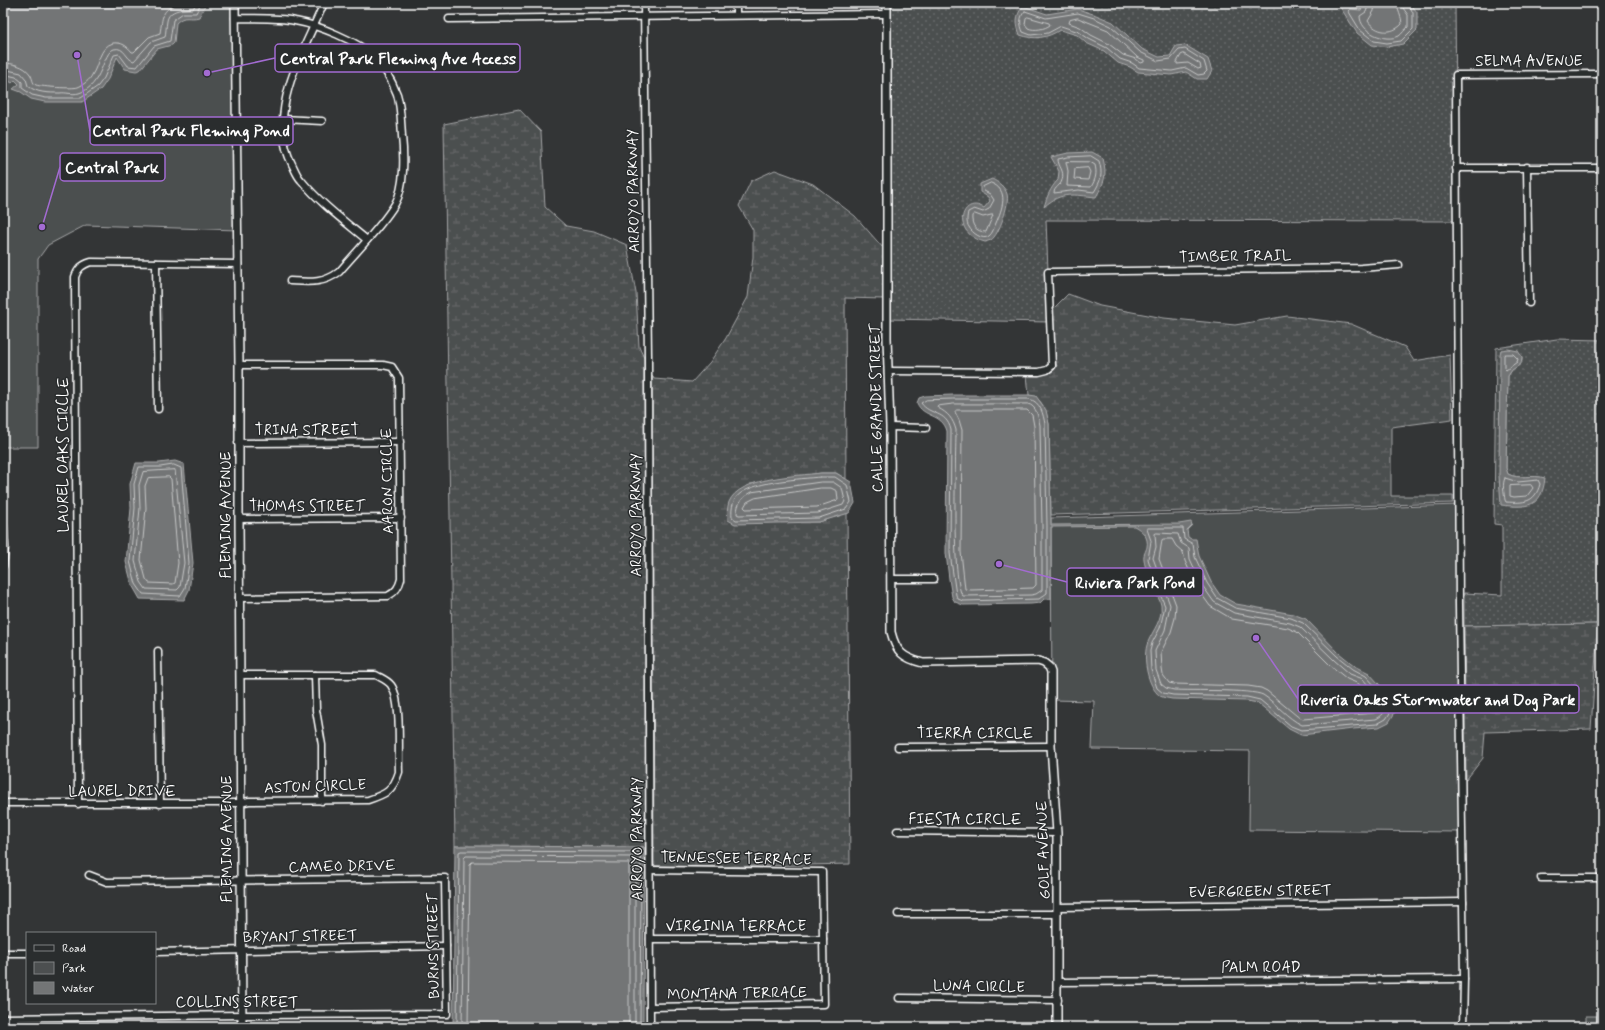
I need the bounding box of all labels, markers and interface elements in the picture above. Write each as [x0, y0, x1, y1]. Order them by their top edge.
callout: Central Park Fleming Ave Access [275, 44, 520, 72]
text: Central Park Fleming Ave Access [280, 49, 516, 71]
street label: SELMA AVENUE [1475, 52, 1583, 72]
callout: Central Park Fleming Pond [90, 117, 293, 145]
text: Central Park Fleming Pond [92, 121, 290, 143]
street label: ARROYO PARKWAY [623, 129, 645, 253]
callout: Central Park [60, 153, 165, 181]
text: Central Park [65, 158, 160, 179]
street label: TIMBER TRAIL [1179, 246, 1292, 268]
street label: CALLE GRANDE STREET [866, 323, 888, 493]
street label: LAUREL OAKS CIRCLE [54, 377, 74, 533]
street label: TRINA STREET [255, 421, 359, 441]
street label: AARON CIRCLE [377, 427, 399, 534]
street label: FLEMING AVENUE [217, 451, 237, 578]
street label: ARROYO PARKWAY [627, 453, 647, 577]
street label: THOMAS STREET [249, 497, 366, 517]
callout: Riviera Park Pond [1067, 568, 1203, 596]
text: Riviera Park Pond [1075, 573, 1195, 594]
callout: Riveria Oaks Stormwater and Dog Park [1298, 685, 1579, 713]
text: Riveria Oaks Stormwater and Dog Park [1301, 690, 1575, 712]
street label: TIERRA CIRCLE [917, 724, 1034, 744]
street label: FLEMING AVENUE [218, 775, 238, 902]
street label: ASTON CIRCLE [264, 775, 367, 799]
street label: ARROYO PARKWAY [628, 777, 648, 901]
street label: LAUREL DRIVE [68, 782, 176, 802]
street label: GOLF AVENUE [1032, 800, 1056, 900]
street label: FIESTA CIRCLE [909, 810, 1022, 830]
street label: TENNESSEE TERRACE [660, 848, 812, 870]
street label: CAMEO DRIVE [288, 856, 396, 878]
street label: EVERGREEN STREET [1188, 881, 1332, 903]
street label: BURNS STREET [423, 892, 445, 999]
street label: VIRGINIA TERRACE [666, 917, 806, 937]
street label: BRYANT STREET [243, 926, 358, 948]
legend [26, 932, 156, 1004]
text: Road [62, 941, 86, 957]
street label: PALM ROAD [1221, 958, 1301, 978]
text: Park [62, 961, 86, 977]
street label: LUNA CIRCLE [933, 976, 1025, 998]
text: Water [62, 981, 94, 997]
street label: MONTANA TERRACE [667, 983, 807, 1005]
street label: COLLINS STREET [176, 993, 298, 1013]

